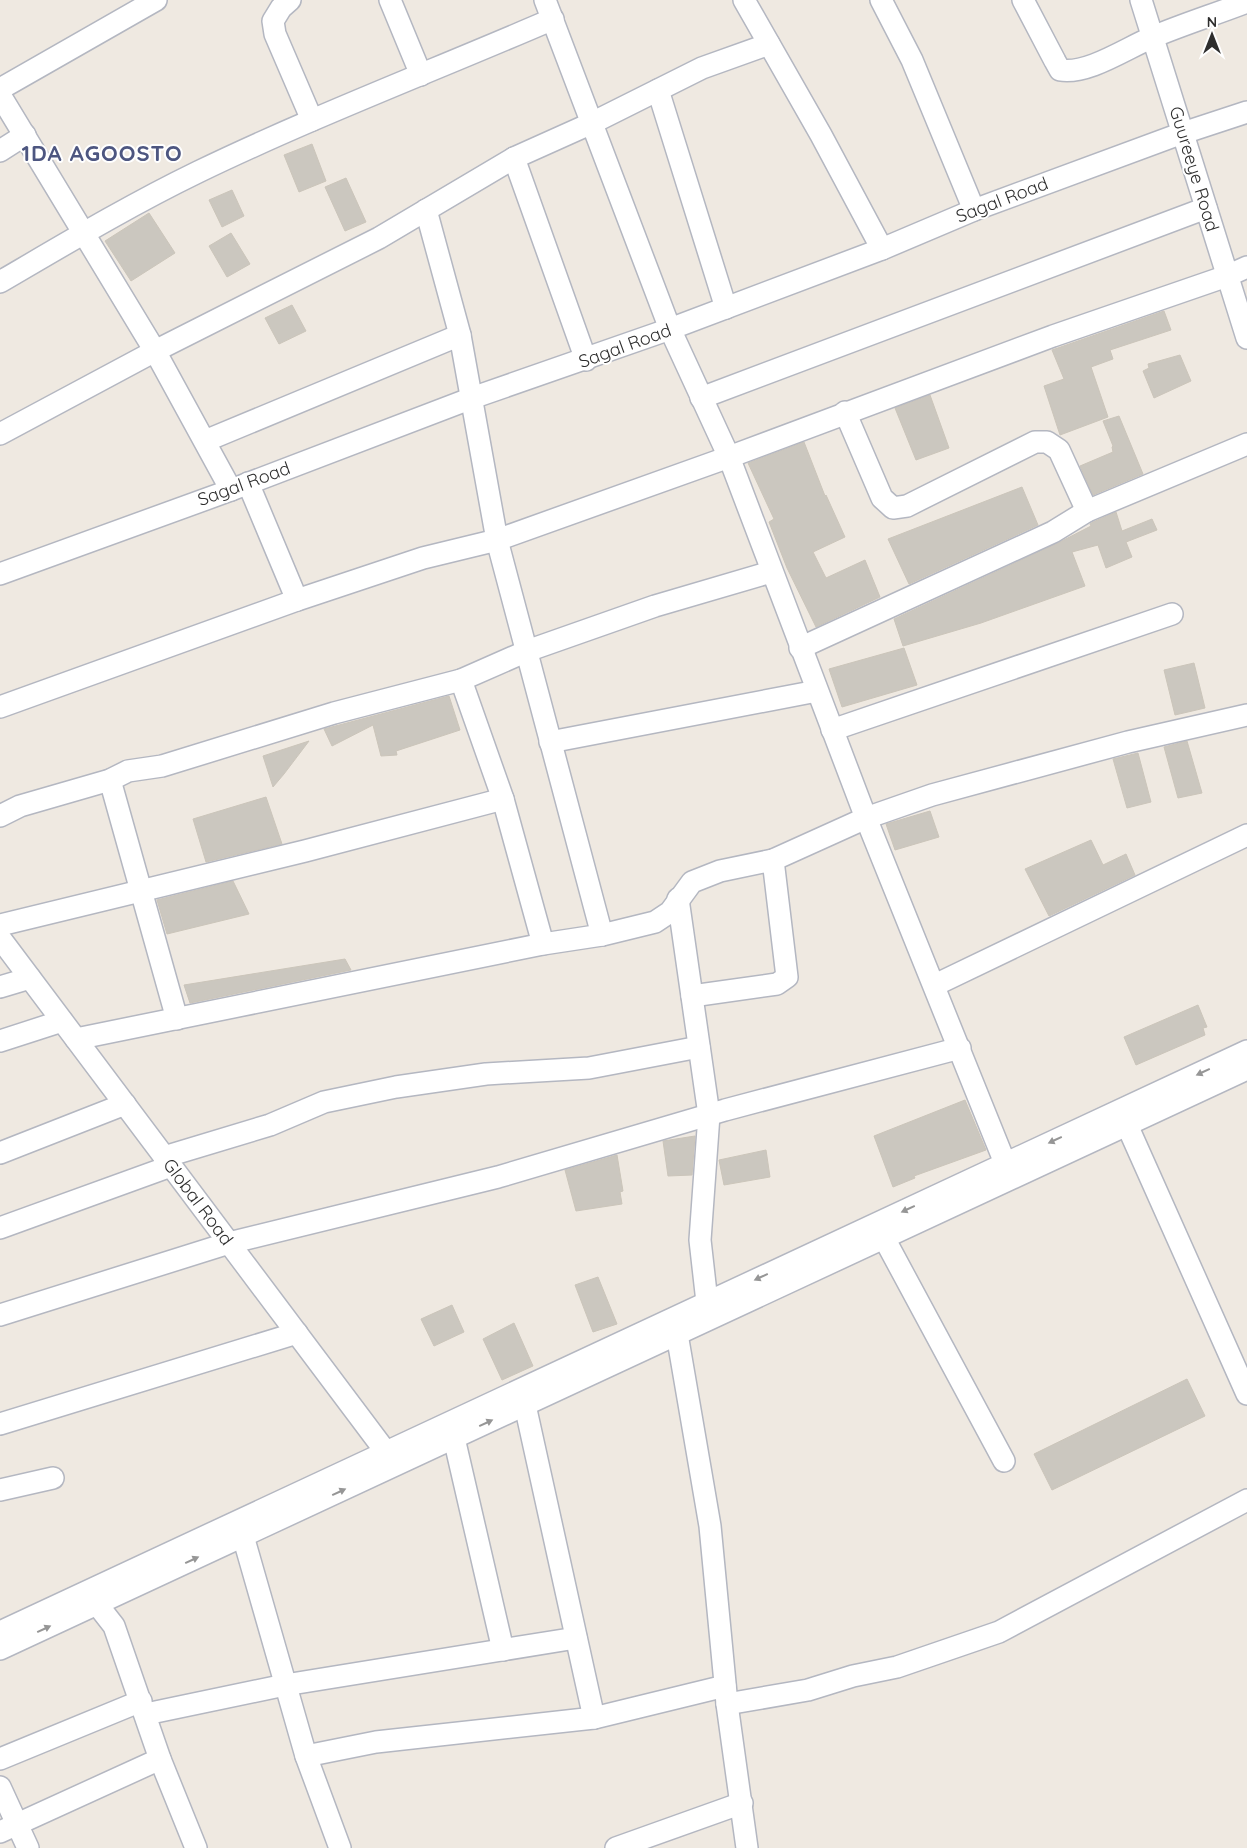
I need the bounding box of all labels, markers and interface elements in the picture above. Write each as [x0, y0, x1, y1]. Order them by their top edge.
north arrow [1187, 10, 1237, 60]
text: N [1207, 13, 1217, 31]
street label: Guureeye Road [1165, 103, 1224, 234]
district label: 1DA AGOOSTO [21, 139, 183, 167]
street label: Sagal Road [953, 171, 1051, 228]
street label: Sagal Road [575, 318, 674, 373]
street label: Sagal Road [194, 456, 293, 511]
one-way arrow [1196, 1068, 1210, 1076]
one-way arrow [1048, 1136, 1063, 1144]
street label: Global Road [158, 1154, 239, 1250]
one-way arrow [901, 1205, 915, 1213]
one-way arrow [754, 1274, 768, 1282]
one-way arrow [479, 1419, 493, 1427]
one-way arrow [332, 1487, 346, 1495]
one-way arrow [184, 1556, 199, 1565]
one-way arrow [37, 1625, 51, 1633]

